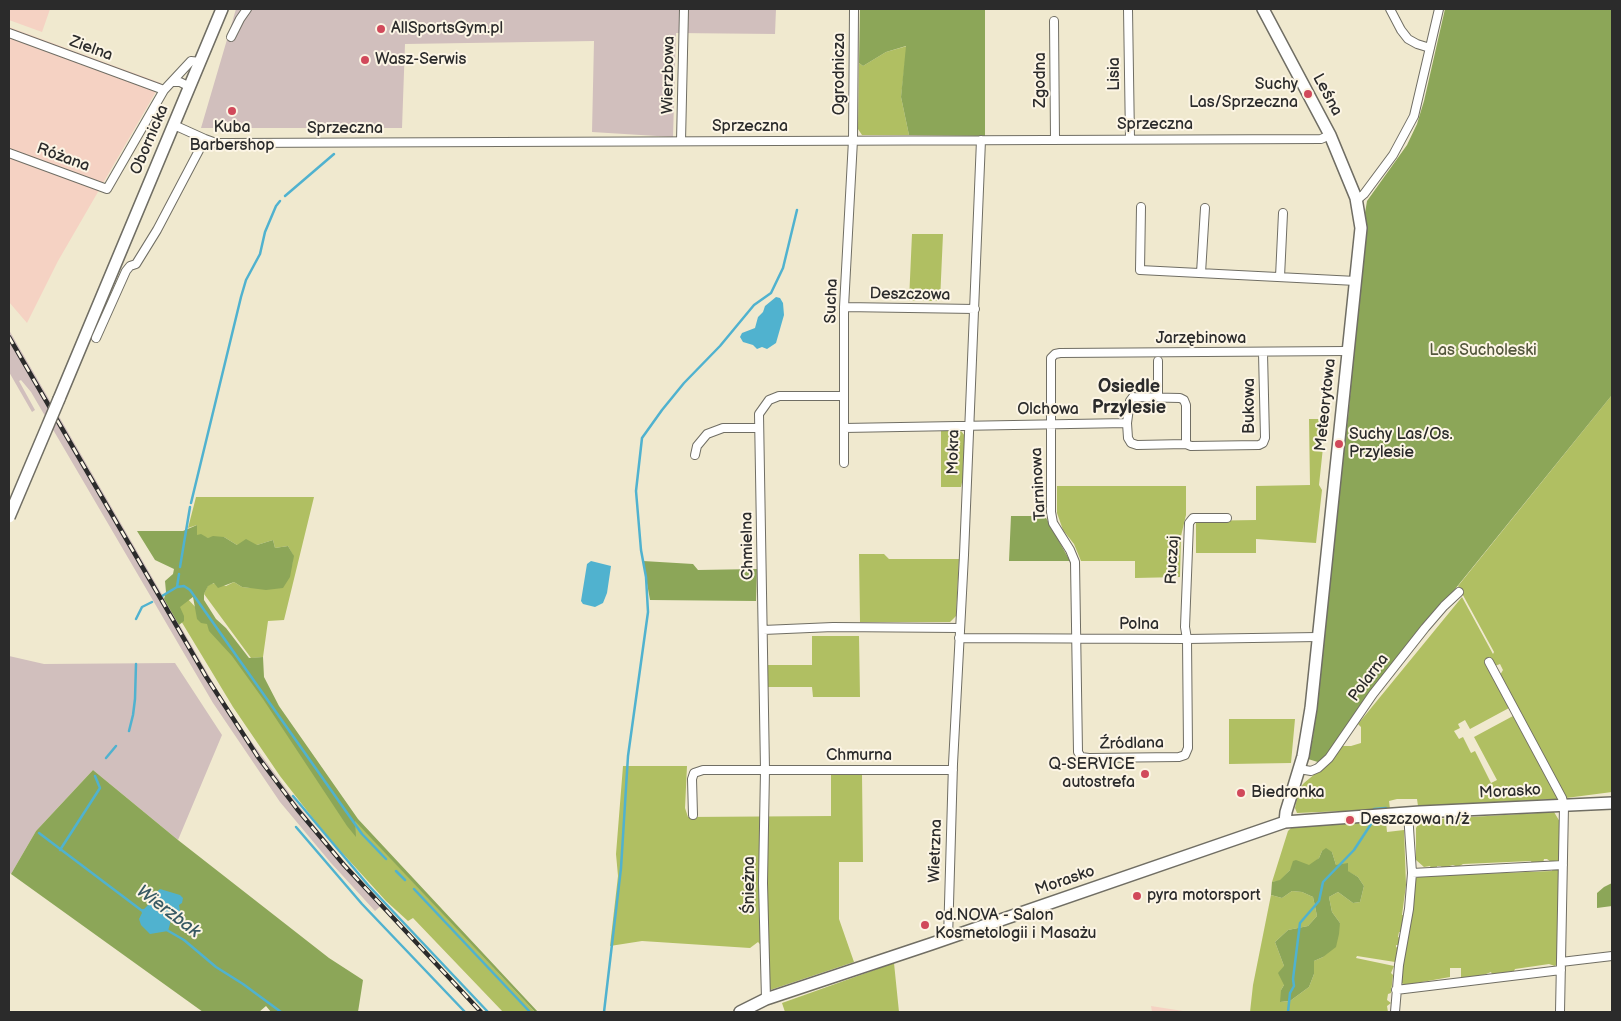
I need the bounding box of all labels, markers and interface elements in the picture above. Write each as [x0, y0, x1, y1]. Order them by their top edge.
place label: AllSportsGym.pl [391, 19, 503, 39]
marker: AllSportsGym.pl [375, 23, 387, 35]
street label: Zielna [67, 32, 115, 66]
street label: Ogrodnicza [830, 33, 850, 115]
street label: Wierzbowa [659, 36, 679, 114]
place label: Wasz-Serwis [375, 50, 467, 70]
street label: Zgodna [1031, 52, 1051, 108]
marker: Wasz-Serwis [359, 54, 371, 66]
street label: Lisia [1105, 57, 1125, 91]
street label: Leśna [1308, 71, 1346, 119]
place label: Suchy Las/Sprzeczna [1189, 75, 1298, 113]
marker: Suchy Las/Sprzeczna [1302, 88, 1314, 100]
street label: Obornicka [127, 102, 173, 178]
marker: Kuba Barbershop [226, 105, 238, 117]
street label: Sprzeczna [1117, 115, 1193, 135]
street label: Sprzeczna [712, 117, 788, 137]
place label: Kuba Barbershop [189, 118, 275, 156]
street label: Sprzeczna [307, 119, 383, 139]
street label: Różana [34, 140, 92, 176]
street label: Sucha [822, 278, 842, 324]
street label: Deszczowa [869, 285, 951, 305]
street label: Jarzębinowa [1156, 329, 1246, 349]
park label: Las Sucholeski [1429, 341, 1537, 361]
street label: Meteorytowa [1312, 358, 1340, 452]
district label: Osiedle Przylesie [1092, 376, 1166, 418]
street label: Bukowa [1240, 378, 1260, 434]
street label: Olchowa [1017, 400, 1079, 420]
place label: Suchy Las/Os. Przylesie [1349, 425, 1453, 463]
street label: Mokra [944, 429, 964, 475]
marker: Suchy Las/Os. Przylesie [1333, 438, 1345, 450]
street label: Tarninowa [1027, 447, 1051, 521]
street label: Chmielna [738, 512, 758, 580]
street label: Ruczaj [1162, 535, 1184, 585]
street label: Polna [1119, 615, 1159, 635]
street label: Polarna [1345, 650, 1393, 706]
street label: Źródlana [1100, 734, 1164, 754]
street label: Chmurna [826, 746, 892, 766]
place label: Q-SERVICE autostrefa [1048, 755, 1135, 793]
marker: Q-SERVICE autostrefa [1139, 768, 1151, 780]
street label: Morasko [1479, 781, 1541, 803]
place label: Biedronka [1251, 783, 1325, 803]
marker: Biedronka [1235, 787, 1247, 799]
place label: Deszczowa n/ż [1360, 810, 1469, 830]
marker: Deszczowa n/ż [1344, 814, 1356, 826]
street label: Wietrzna [925, 819, 947, 883]
street label: Śnieżna [740, 856, 760, 914]
street label: Morasko [1033, 862, 1097, 900]
water label: Wierzbak [132, 881, 204, 943]
place label: pyra motorsport [1147, 886, 1261, 906]
marker: pyra motorsport [1131, 890, 1143, 902]
place label: od.NOVA - Salon Kosmetologii i Masażu [935, 906, 1096, 944]
marker: od.NOVA - Salon Kosmetologii i Masażu [919, 919, 931, 931]

